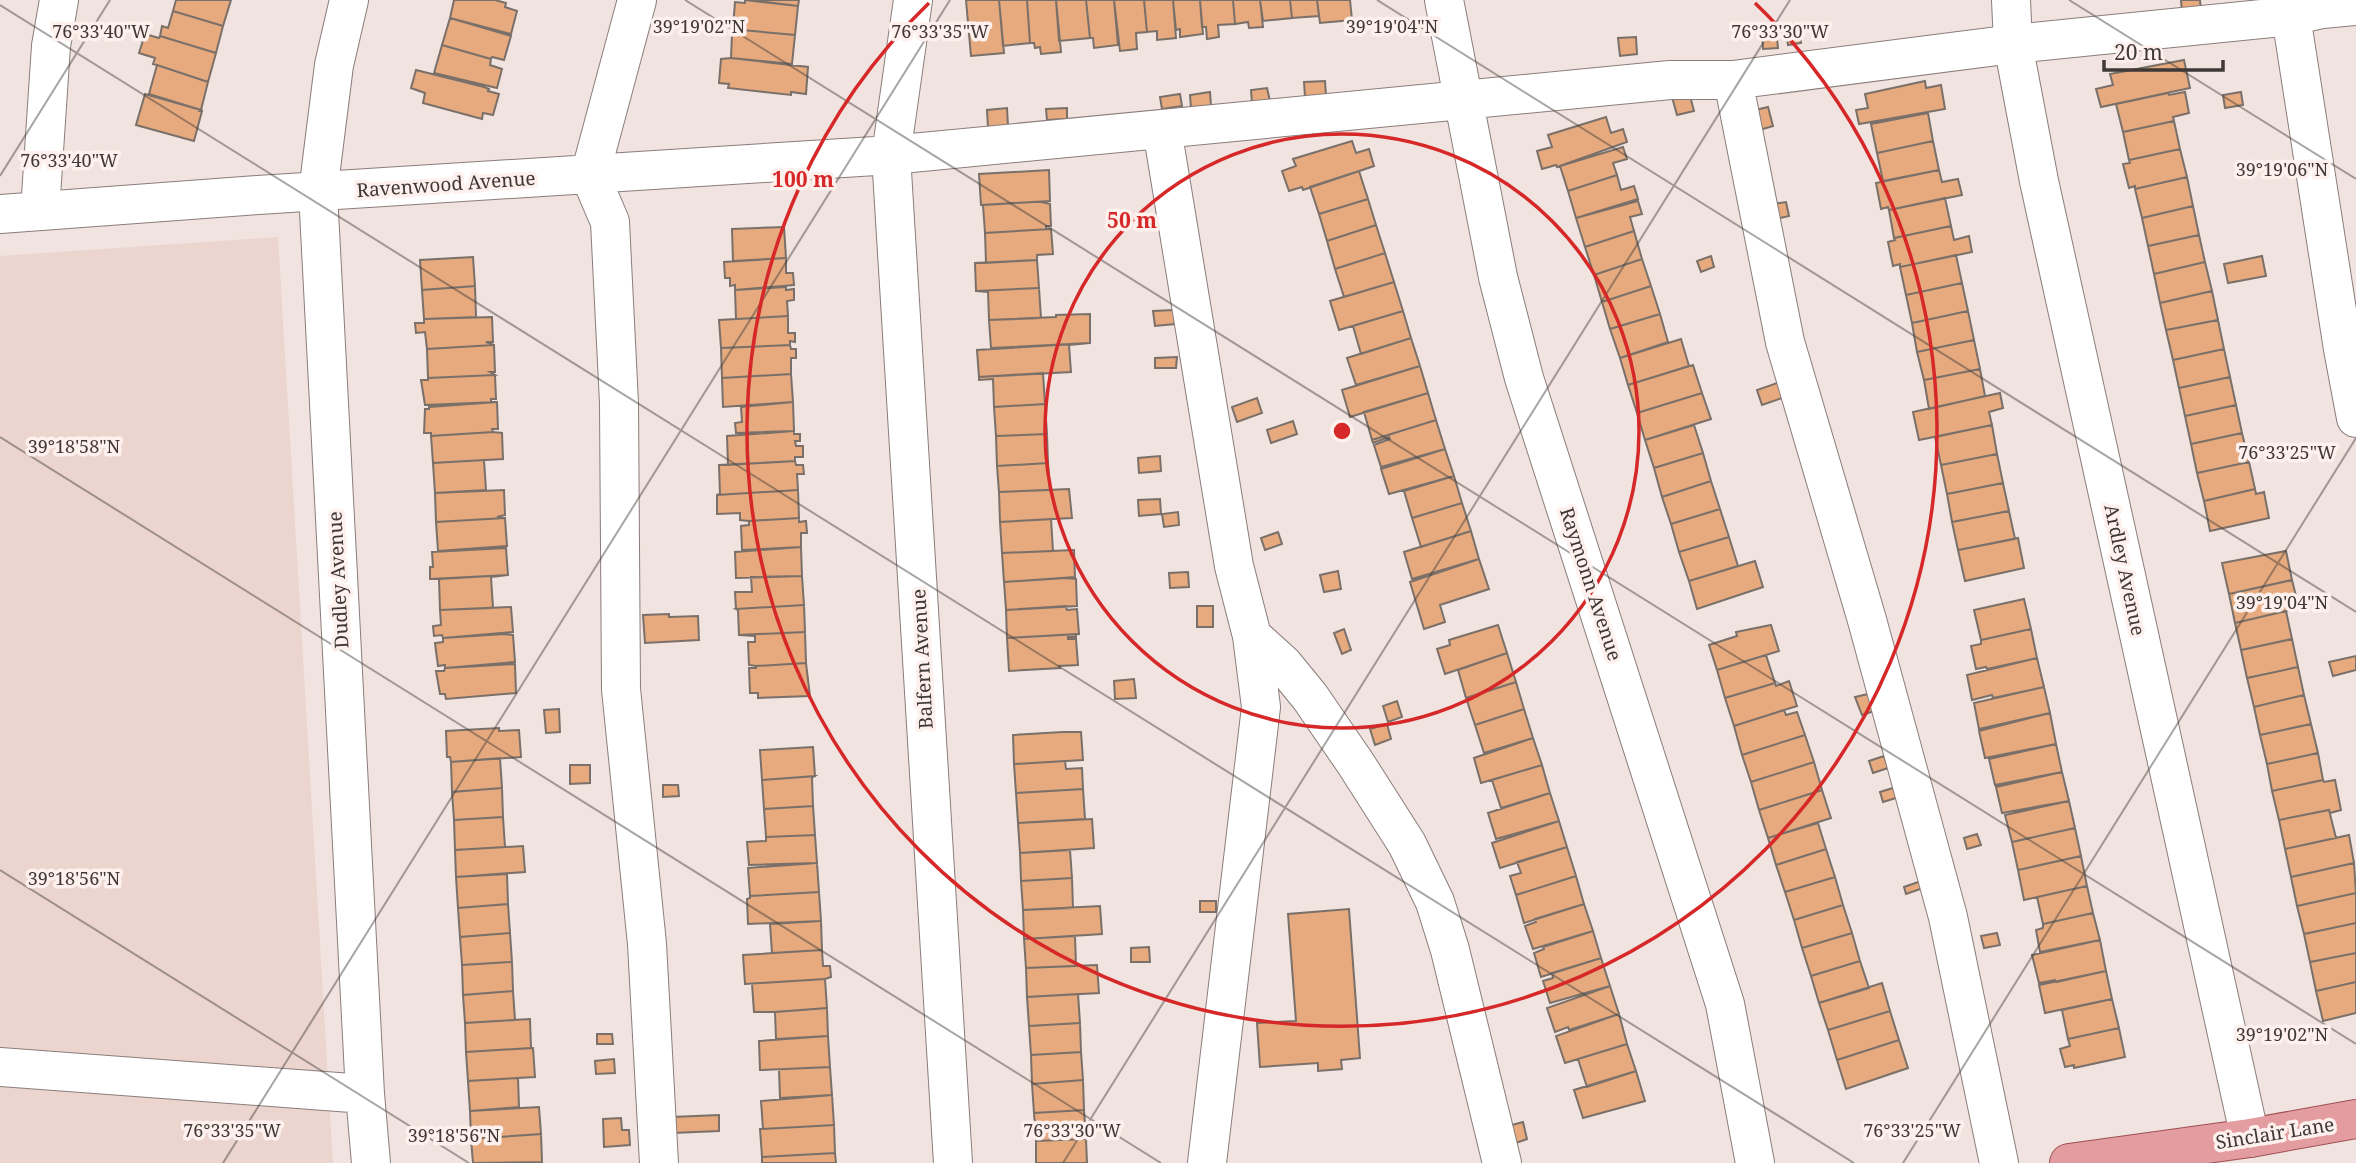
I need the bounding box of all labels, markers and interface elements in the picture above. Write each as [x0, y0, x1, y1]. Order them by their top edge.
text: 39°19'02"N [653, 14, 746, 38]
text: 39°19'04"N [1346, 14, 1439, 38]
text: 76°33'40"W [52, 19, 150, 43]
text: 76°33'35"W [891, 19, 989, 43]
text: 76°33'30"W [1731, 19, 1829, 43]
scale bar [2104, 28, 2223, 72]
text: 20 m [2114, 38, 2163, 66]
text: 76°33'40"W [20, 148, 118, 172]
text: 39°19'06"N [2236, 157, 2329, 181]
street label: Ravenwood Avenue [356, 165, 536, 203]
text: 100 m [772, 165, 834, 193]
text: 50 m [1107, 206, 1157, 234]
centre of rings [1330, 419, 1354, 443]
text: 39°18'58"N [28, 434, 121, 458]
text: 76°33'25"W [2238, 440, 2336, 464]
street label: Ardley Avenue [2098, 502, 2152, 638]
street label: Raymonn Avenue [1554, 504, 1628, 664]
street label: Dudley Avenue [321, 511, 355, 649]
street label: Balfern Avenue [905, 588, 939, 730]
text: 39°19'04"N [2236, 590, 2329, 614]
text: 39°18'56"N [28, 866, 121, 890]
text: 39°19'02"N [2236, 1022, 2329, 1046]
street label: Sinclair Lane [2214, 1111, 2336, 1155]
text: 76°33'35"W [183, 1118, 281, 1142]
text: 76°33'30"W [1023, 1118, 1121, 1142]
text: 76°33'25"W [1863, 1118, 1961, 1142]
text: 39°18'56"N [408, 1123, 501, 1147]

